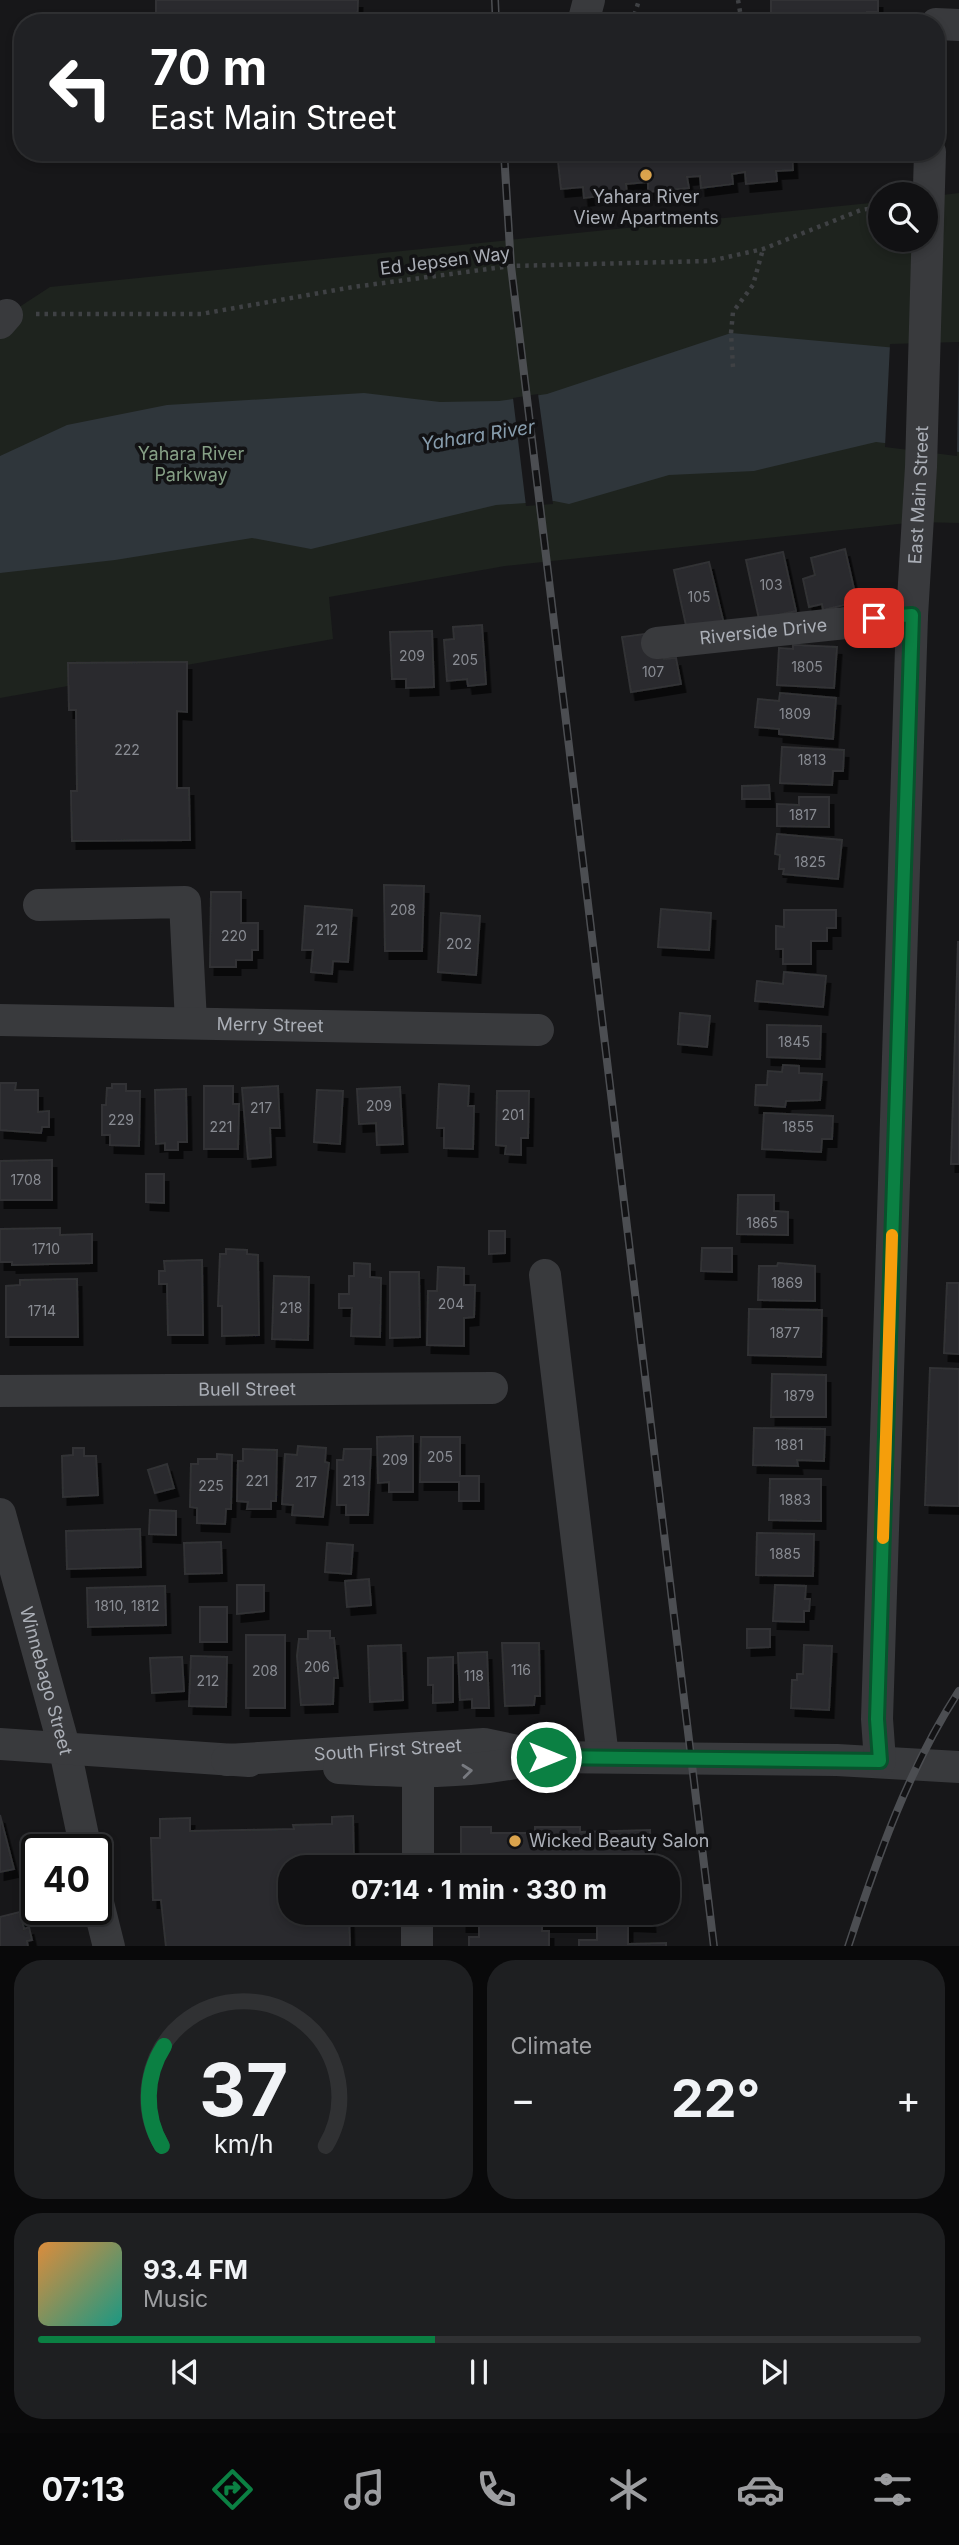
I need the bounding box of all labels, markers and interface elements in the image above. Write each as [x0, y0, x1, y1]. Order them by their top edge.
text: 70 m [150, 38, 267, 97]
icon: left [35, 42, 126, 133]
text: East Main Street [150, 98, 396, 137]
marker: Yahara River View Apartments [638, 167, 654, 183]
map controls [868, 182, 938, 252]
button: search [868, 182, 938, 252]
place label: Yahara River View Apartments [573, 186, 719, 228]
street label: Ed Jepsen Way [379, 242, 511, 279]
water label: Yahara River [419, 415, 538, 456]
street label: East Main Street [904, 425, 932, 565]
park label: Yahara River Parkway [138, 443, 245, 485]
house number: 103 [759, 576, 783, 593]
house number: 105 [687, 588, 711, 605]
pin [844, 588, 904, 648]
icon: arrive [855, 599, 893, 637]
street label: Riverside Drive [699, 614, 828, 648]
house number: 209 [399, 647, 425, 664]
house number: 205 [452, 651, 478, 668]
house number: 1805 [791, 658, 823, 675]
house number: 107 [642, 663, 664, 680]
house number: 1809 [779, 705, 811, 722]
house number: 222 [114, 741, 140, 758]
house number: 1813 [798, 751, 826, 768]
house number: 1817 [789, 806, 817, 823]
house number: 1825 [794, 853, 826, 870]
house number: 208 [390, 901, 416, 918]
house number: 212 [316, 921, 338, 938]
house number: 220 [221, 927, 247, 944]
house number: 202 [446, 935, 472, 952]
street label: Merry Street [216, 1013, 324, 1036]
house number: 1845 [778, 1033, 810, 1050]
house number: 209 [366, 1097, 392, 1114]
house number: 217 [250, 1099, 272, 1116]
house number: 201 [501, 1106, 525, 1123]
house number: 229 [108, 1111, 134, 1128]
house number: 221 [210, 1118, 232, 1135]
house number: 1855 [782, 1118, 814, 1135]
house number: 1708 [11, 1171, 41, 1188]
house number: 1865 [746, 1214, 778, 1231]
house number: 1710 [32, 1240, 60, 1257]
house number: 1869 [771, 1274, 803, 1291]
house number: 204 [438, 1295, 464, 1312]
house number: 218 [280, 1299, 302, 1316]
house number: 1714 [28, 1302, 56, 1319]
house number: 1877 [770, 1324, 800, 1341]
street label: Buell Street [198, 1378, 296, 1400]
house number: 1879 [784, 1387, 814, 1404]
house number: 1881 [775, 1436, 803, 1453]
house number: 205 [427, 1448, 453, 1465]
house number: 209 [382, 1451, 408, 1468]
house number: 221 [246, 1472, 268, 1489]
house number: 213 [343, 1472, 365, 1489]
house number: 217 [295, 1473, 317, 1490]
house number: 225 [198, 1477, 224, 1494]
house number: 1883 [779, 1491, 811, 1508]
house number: 1885 [769, 1545, 801, 1562]
house number: 1810, 1812 [94, 1597, 160, 1614]
street label: Winnebago Street [16, 1604, 77, 1757]
house number: 206 [304, 1658, 330, 1675]
house number: 116 [511, 1661, 531, 1678]
house number: 208 [252, 1662, 278, 1679]
house number: 118 [464, 1667, 484, 1684]
house number: 212 [197, 1672, 219, 1689]
position arrow [509, 1720, 583, 1794]
street label: South First Street [313, 1734, 462, 1765]
one-way arrow [461, 1764, 472, 1779]
place label: Wicked Beauty Salon [529, 1830, 710, 1851]
marker: Wicked Beauty Salon [507, 1833, 523, 1849]
speed limit sign: 40 [21, 1834, 112, 1925]
text: 07:14 · 1 min · 330 m [351, 1874, 607, 1905]
text: Climate [511, 2032, 592, 2060]
text: 37 [199, 2045, 288, 2134]
text: 22° [671, 2067, 760, 2130]
text: − [511, 2076, 536, 2122]
text: + [896, 2076, 921, 2122]
text: km/h [214, 2128, 273, 2158]
text: 93.4 FM [143, 2254, 248, 2285]
text: Music [143, 2285, 208, 2313]
icon: previous [166, 2353, 204, 2391]
icon: pause [460, 2353, 498, 2391]
icon: next [755, 2353, 793, 2391]
icon: directions [208, 2465, 257, 2514]
icon: music [340, 2465, 389, 2514]
icon: phone [472, 2465, 521, 2514]
icon: climate [604, 2465, 653, 2514]
icon: car [736, 2465, 785, 2514]
icon: filters [868, 2465, 917, 2514]
text: 07:13 [42, 2470, 125, 2509]

